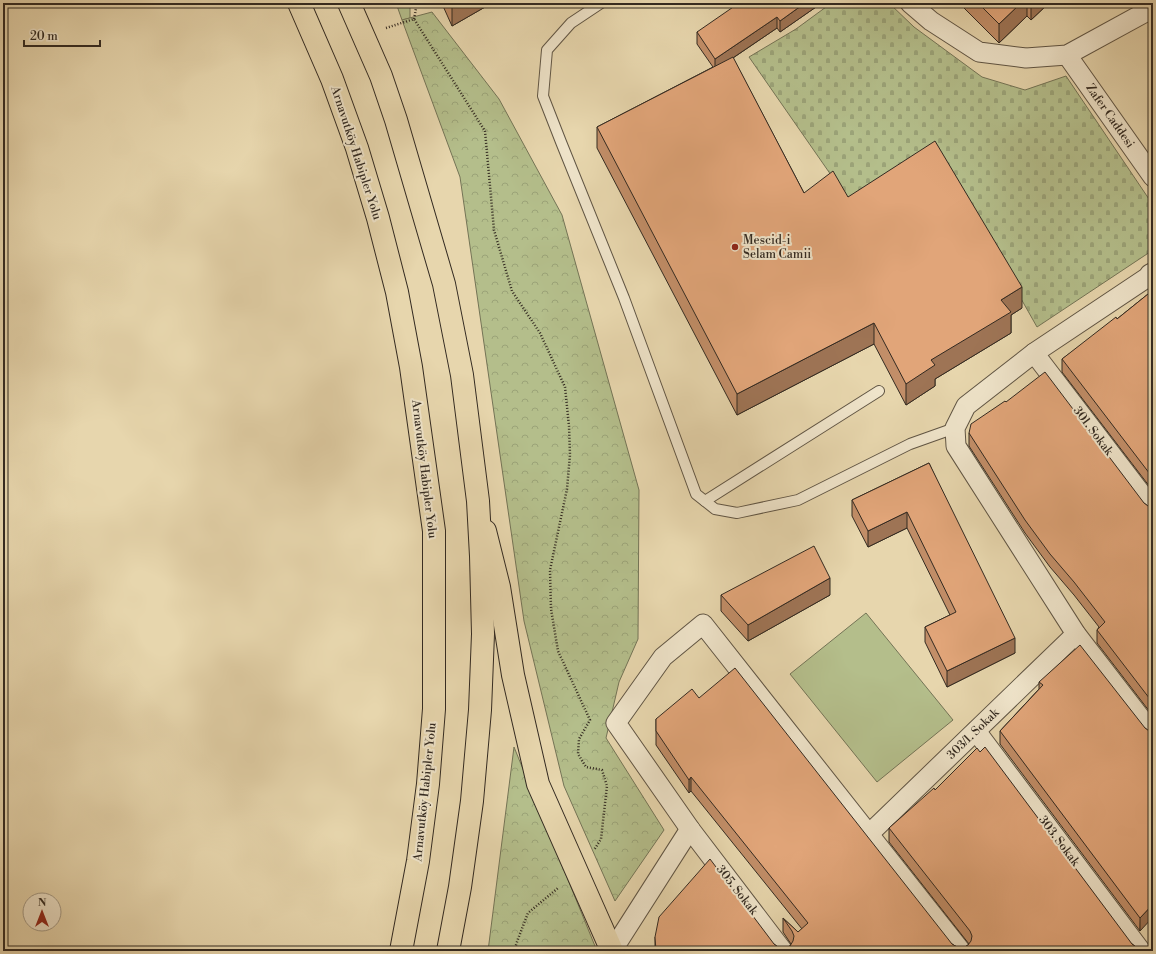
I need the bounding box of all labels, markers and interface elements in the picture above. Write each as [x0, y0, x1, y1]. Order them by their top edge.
scale bar [24, 22, 100, 48]
text: 20 m [30, 29, 58, 44]
street label: Zafer Caddesi [1082, 81, 1138, 151]
street label: Arnavutköy Habipler Yolu [327, 83, 385, 222]
place label: Mescid-i Selam Camii [743, 233, 811, 262]
marker: Mescid-i Selam Camii [730, 242, 740, 252]
street label: Arnavutköy Habipler Yolu [408, 398, 440, 539]
street label: 301. Sokak [1070, 404, 1117, 459]
street label: 303/1. Sokak [944, 705, 1003, 763]
street label: Arnavutköy Habipler Yolu [410, 722, 440, 863]
street label: 303. Sokak [1035, 813, 1083, 870]
street label: 305. Sokak [713, 862, 762, 918]
north arrow [22, 892, 62, 932]
text: N [38, 896, 47, 910]

